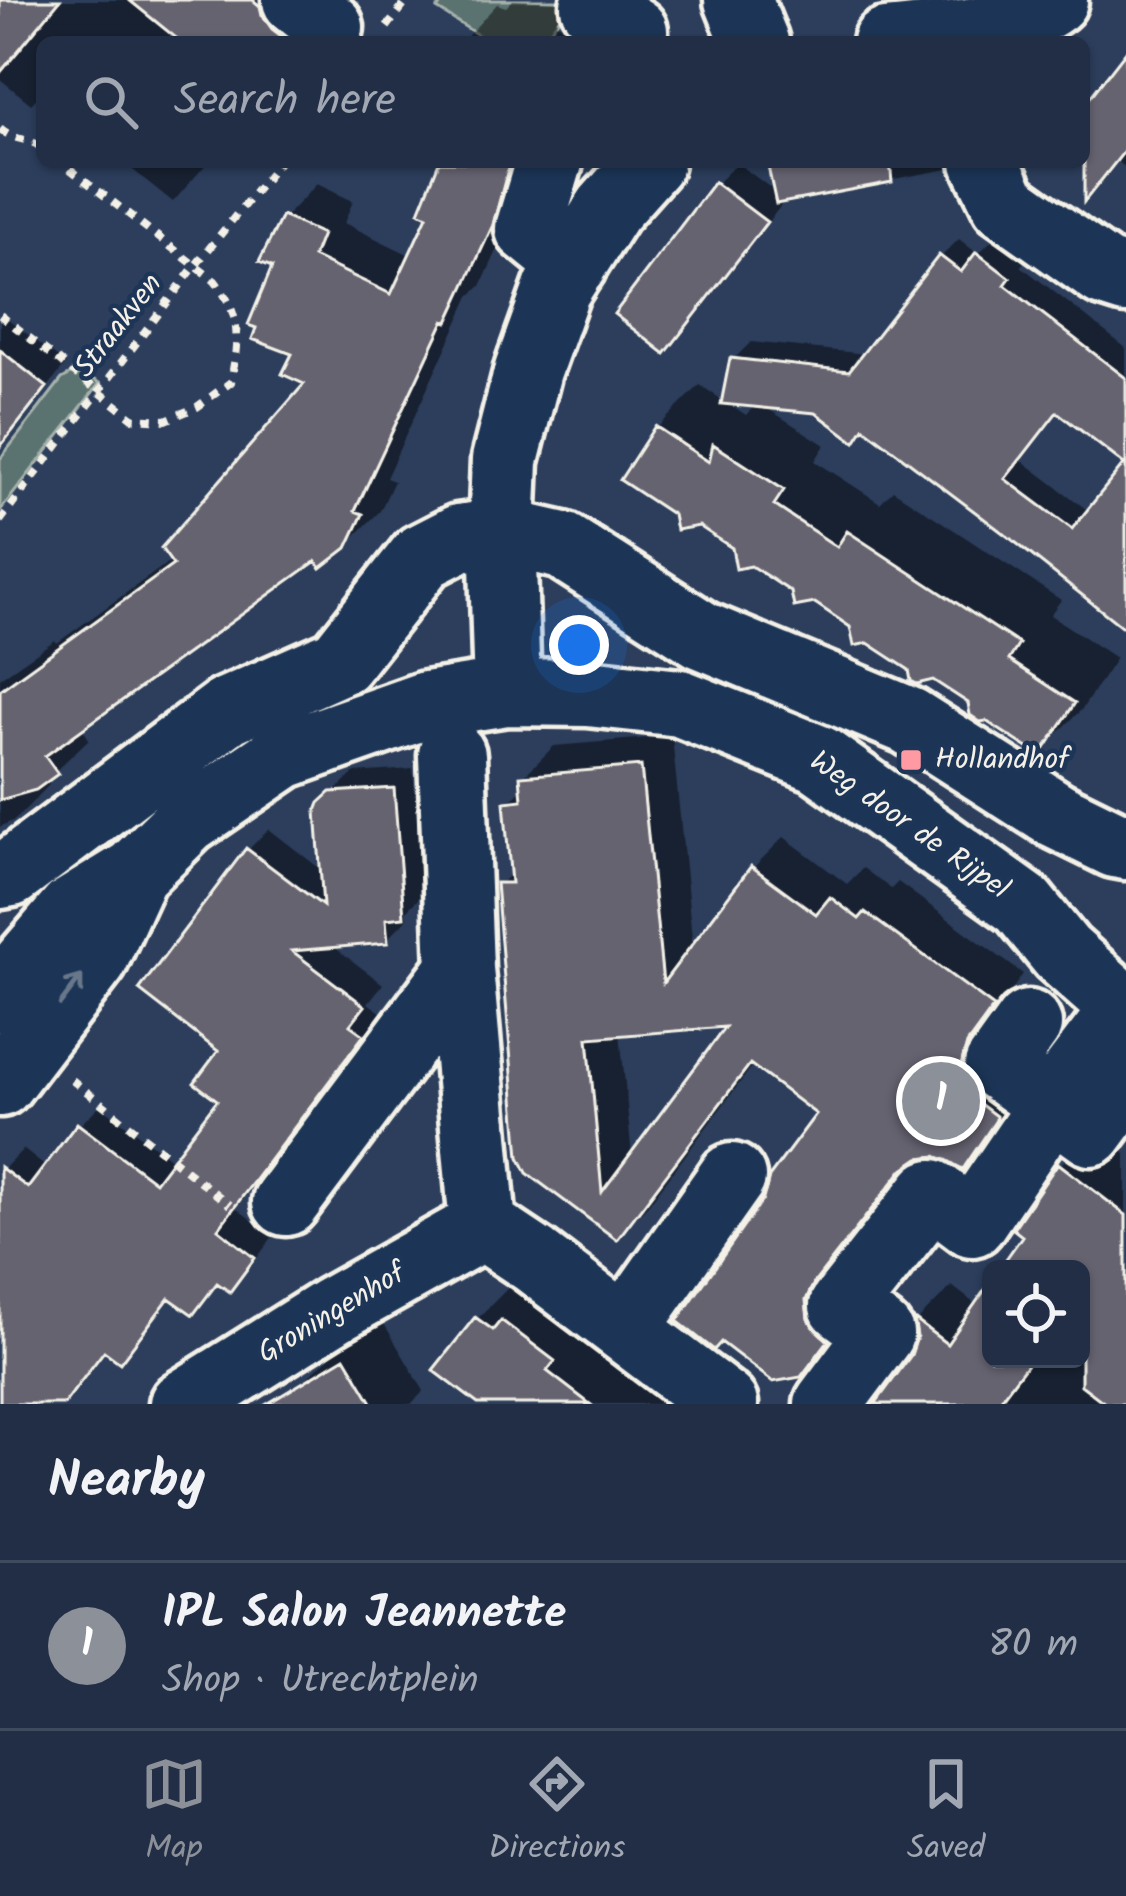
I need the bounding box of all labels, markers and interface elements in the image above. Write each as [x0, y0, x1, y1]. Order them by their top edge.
search box [36, 36, 1090, 168]
text: Search here [174, 66, 396, 138]
icon: search [78, 69, 144, 135]
street label: Straakven [63, 263, 175, 389]
your location [549, 615, 609, 675]
place label: Hollandhof [935, 736, 1072, 784]
street label: Weg door de Rijpel [799, 739, 1019, 913]
marker: Hollandhof [898, 747, 924, 773]
one-way arrow [58, 974, 83, 1007]
pin: 1 [902, 1056, 980, 1146]
street label: Groningenhof [249, 1249, 418, 1377]
map controls [982, 1260, 1090, 1368]
button: locate [982, 1260, 1090, 1368]
text: Nearby [48, 1442, 205, 1523]
text: IPL Salon Jeannette [162, 1579, 566, 1651]
text: 1 [81, 1615, 93, 1677]
text: 80 m [988, 1615, 1078, 1677]
text: Shop · Utrechtplein [162, 1651, 479, 1713]
tab: Map [141, 1751, 207, 1876]
tab: Directions [488, 1751, 625, 1876]
tab: Saved [907, 1751, 985, 1876]

